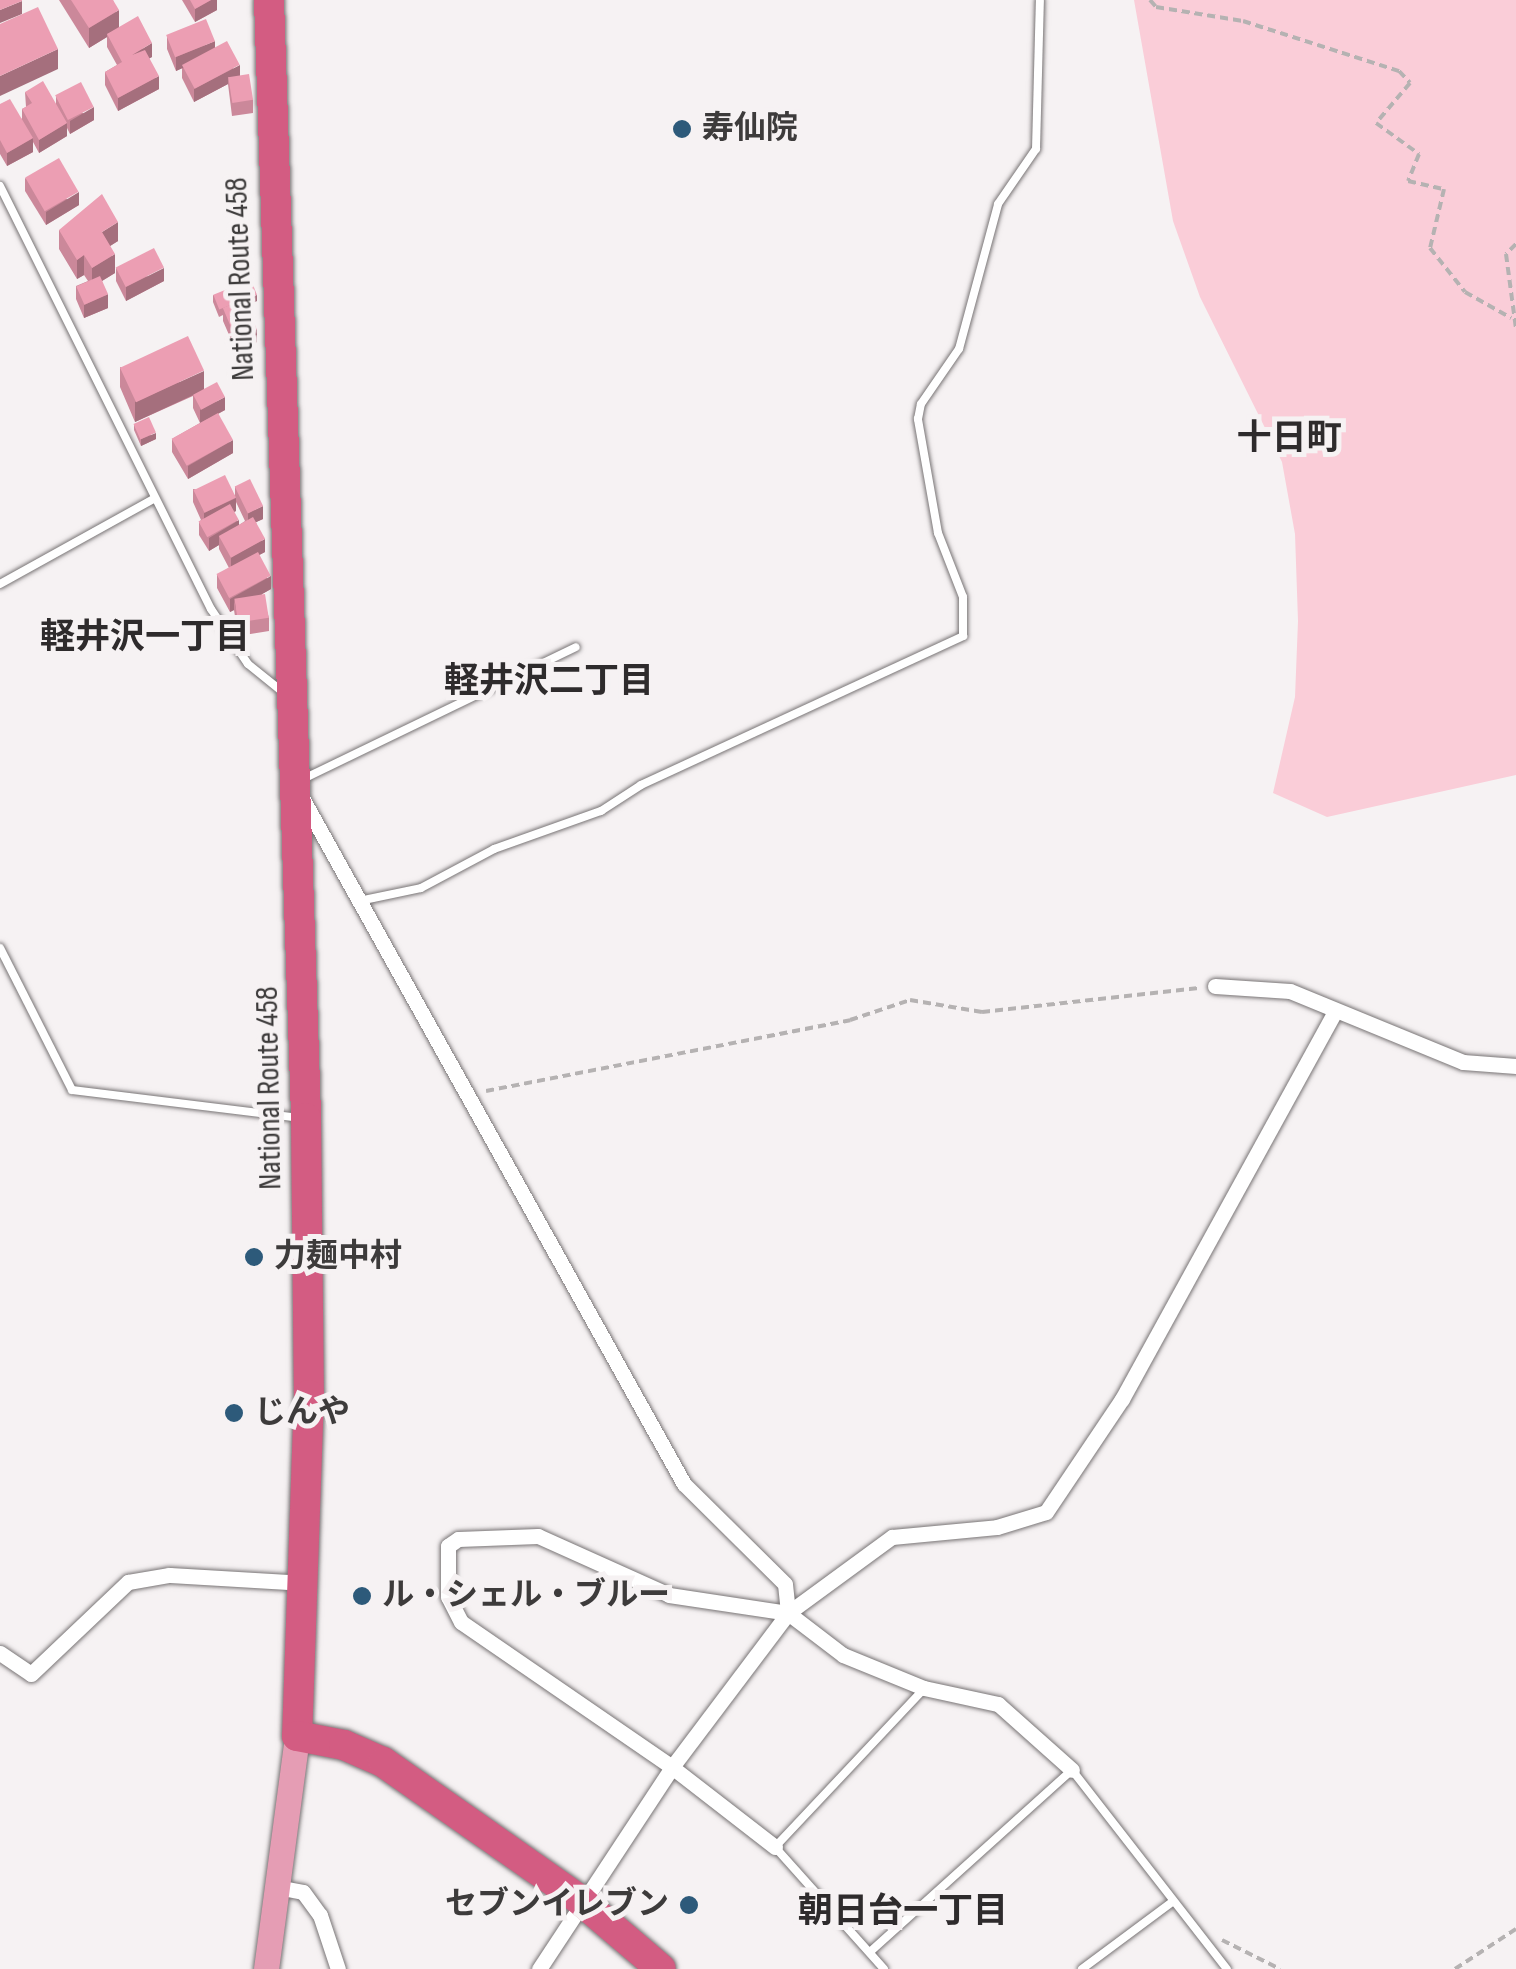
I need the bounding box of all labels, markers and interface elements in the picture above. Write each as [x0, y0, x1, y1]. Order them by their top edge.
place label: 寿仙院 [702, 110, 798, 148]
marker: 寿仙院 [671, 118, 693, 140]
street label: National Route 458 [218, 177, 264, 381]
district label: 十日町 [1237, 418, 1341, 460]
district label: 軽井沢一丁目 [40, 617, 250, 659]
district label: 軽井沢二丁目 [444, 661, 654, 703]
street label: National Route 458 [249, 986, 291, 1190]
place label: 力麺中村 [274, 1238, 402, 1276]
marker: 力麺中村 [243, 1246, 265, 1268]
place label: じんや [254, 1394, 350, 1432]
marker: じんや [223, 1402, 245, 1424]
place label: ル・シェル・ブルー [382, 1577, 670, 1615]
marker: ル・シェル・ブルー [351, 1585, 373, 1607]
place label: セブンイレブン [445, 1886, 669, 1924]
district label: 朝日台一丁目 [798, 1891, 1008, 1933]
marker: セブンイレブン [678, 1894, 700, 1916]

